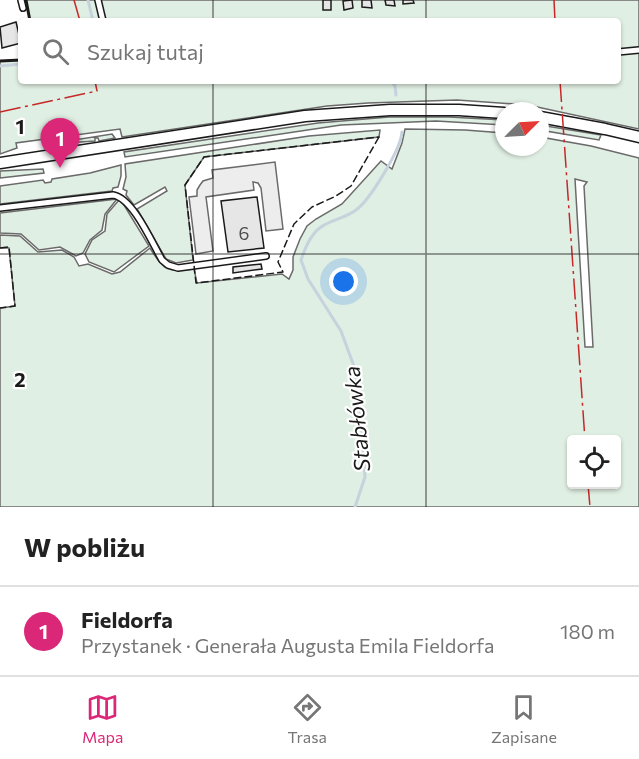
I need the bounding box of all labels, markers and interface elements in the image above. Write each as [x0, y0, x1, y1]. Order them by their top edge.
search box [18, 18, 621, 84]
icon: search [39, 35, 72, 68]
text: Szukaj tutaj [87, 38, 204, 65]
north arrow [495, 102, 549, 156]
text: 1 [15, 114, 25, 138]
pin: 1 [40, 118, 80, 168]
house number: 6 [239, 222, 249, 244]
your location [329, 267, 358, 296]
water label: Stabłówka [338, 365, 375, 473]
text: 2 [14, 367, 26, 391]
map controls [567, 435, 621, 489]
button: locate [567, 435, 621, 489]
text: W pobliżu [24, 531, 145, 562]
text: Fieldorfa [81, 606, 173, 633]
text: 1 [39, 619, 48, 643]
text: 180 m [560, 619, 615, 643]
text: Przystanek · Generała Augusta Emila Fieldorfa [81, 633, 494, 657]
tab: Mapa [82, 691, 123, 746]
tab: Trasa [288, 691, 327, 746]
tab: Zapisane [491, 691, 557, 746]

